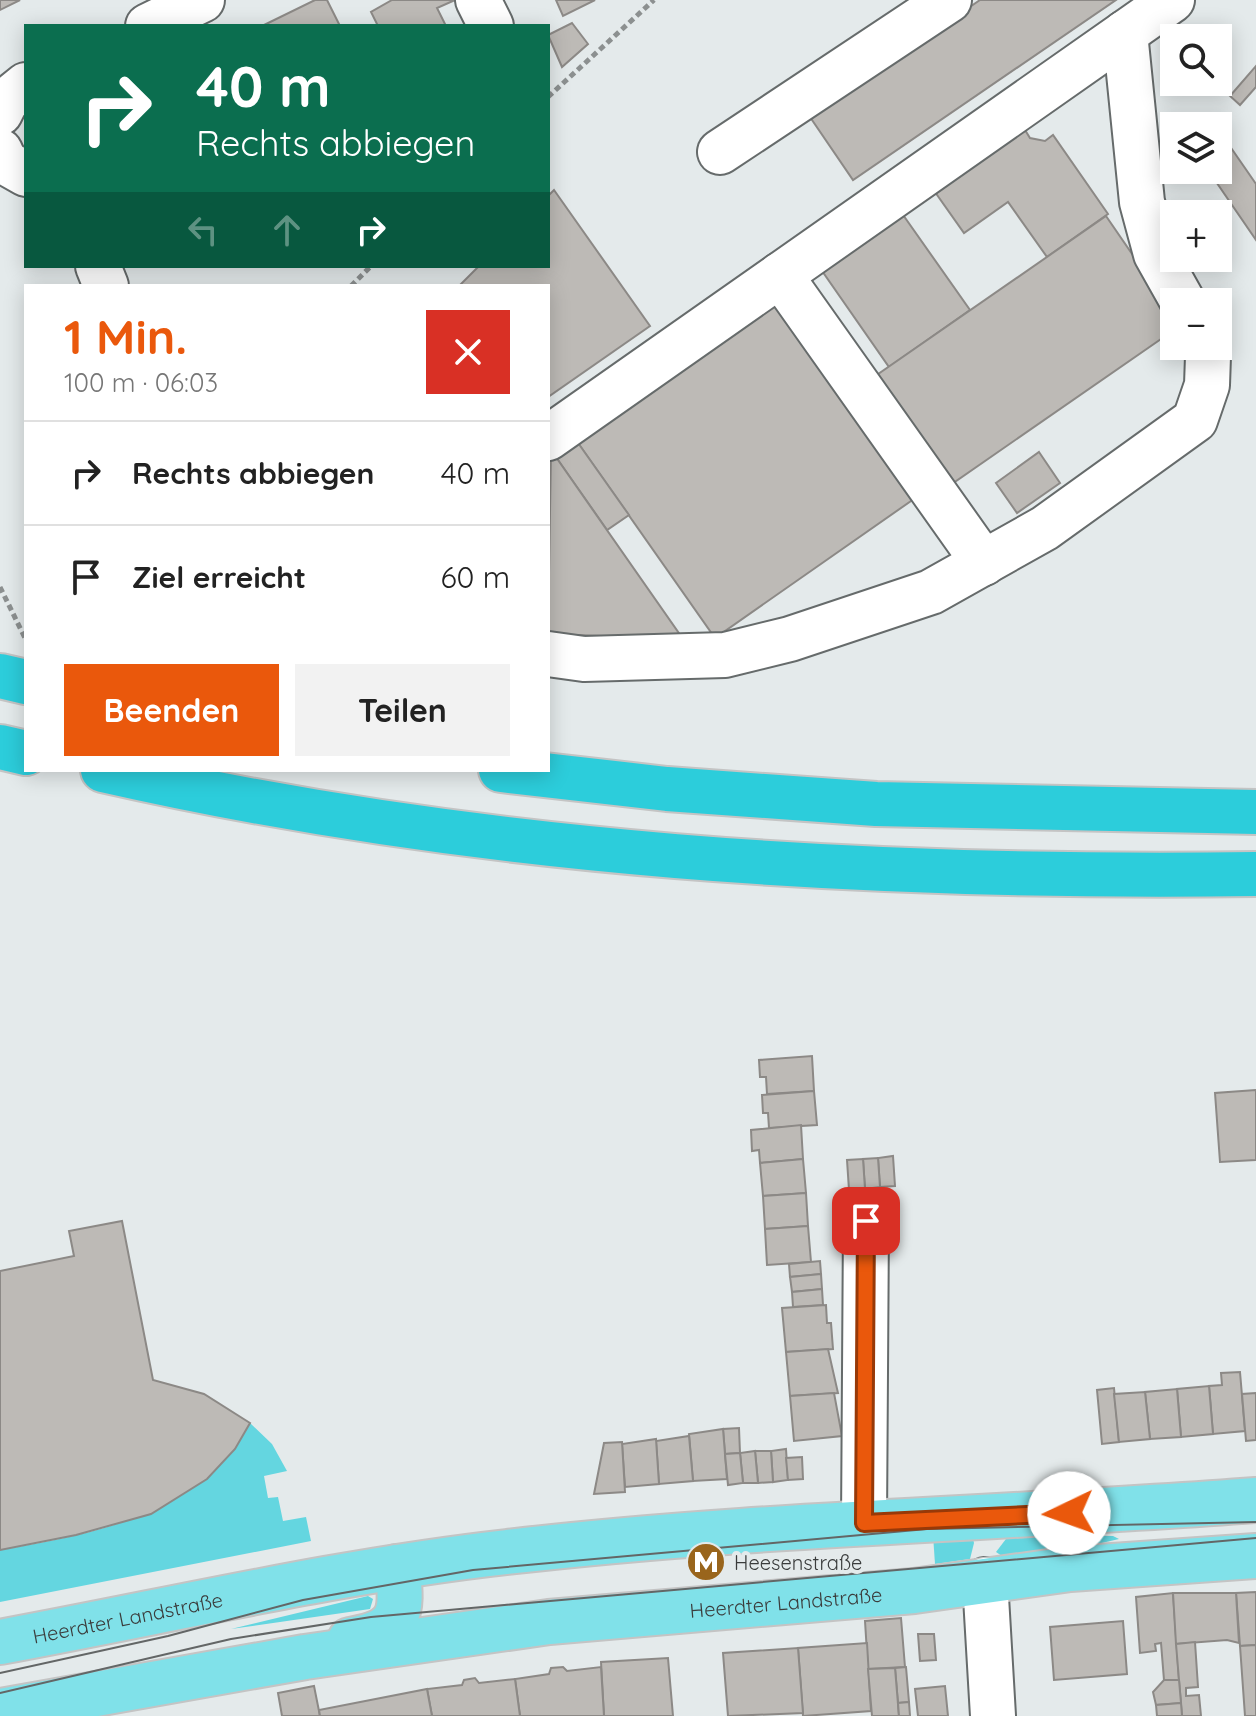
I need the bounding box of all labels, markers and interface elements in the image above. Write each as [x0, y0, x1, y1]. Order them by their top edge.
map controls [1160, 24, 1232, 360]
button: search [1160, 24, 1232, 96]
text: 40 m [196, 51, 331, 121]
icon: right [64, 56, 168, 160]
button: layers [1160, 112, 1232, 184]
text: Rechts abbiegen [196, 120, 475, 165]
button: + [1160, 200, 1232, 272]
icon: left [181, 208, 225, 252]
icon: ahead [265, 208, 309, 252]
icon: right [349, 208, 393, 252]
button: − [1160, 288, 1232, 360]
text: 1 Min. [64, 306, 187, 366]
button: close [426, 310, 510, 394]
text: 100 m · 06:03 [64, 366, 218, 399]
icon: right [64, 451, 108, 495]
text: Rechts abbiegen [132, 454, 374, 492]
text: 40 m [441, 454, 510, 492]
icon: arrive [64, 555, 108, 599]
text: Ziel erreicht [132, 558, 306, 596]
text: 60 m [440, 558, 510, 596]
button: Beenden [64, 664, 279, 756]
button: Teilen [295, 664, 510, 756]
pin [832, 1187, 900, 1255]
icon: arrive [844, 1199, 888, 1243]
position arrow [1027, 1471, 1111, 1555]
metro station icon: Heesenstraße [685, 1541, 727, 1583]
place label: Heesenstraße [734, 1550, 862, 1575]
street label: Heerdter Landstraße [689, 1581, 883, 1623]
street label: Heerdter Landstraße [30, 1586, 225, 1648]

